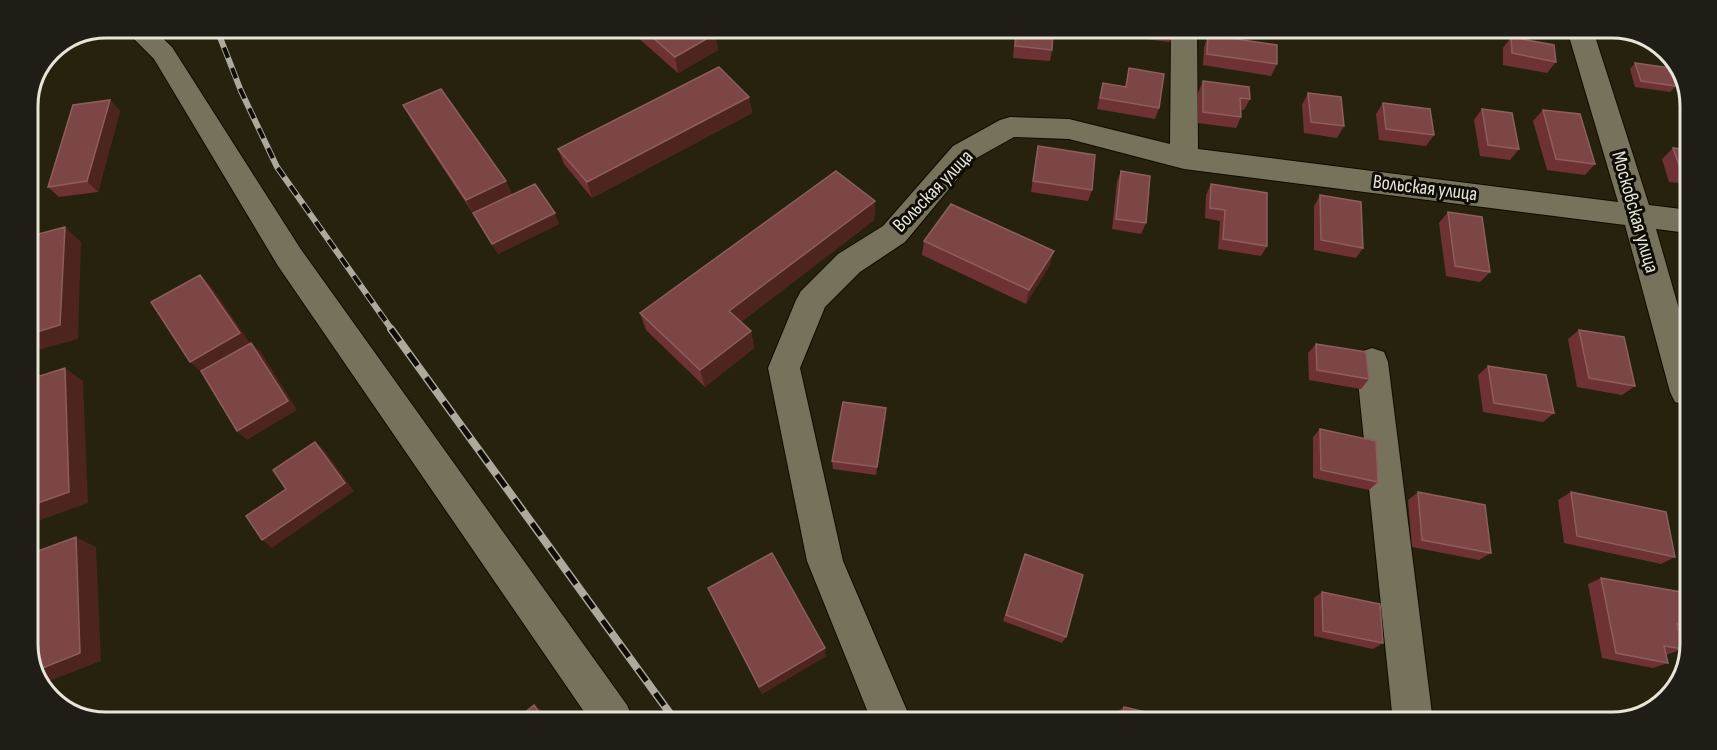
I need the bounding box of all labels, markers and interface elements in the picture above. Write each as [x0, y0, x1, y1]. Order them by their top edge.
street label: Вольская улица [888, 145, 978, 237]
street label: Московская улица [1606, 148, 1664, 276]
street label: Вольская улица [1371, 170, 1479, 206]

